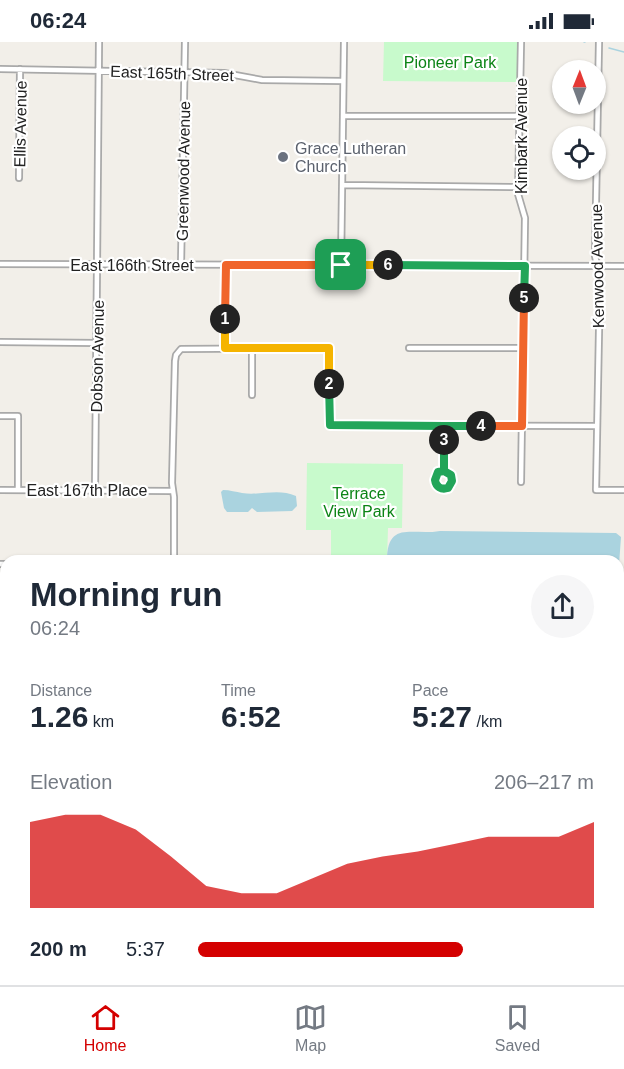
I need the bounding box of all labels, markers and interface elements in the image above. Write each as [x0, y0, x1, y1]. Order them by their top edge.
text: 06:24 [30, 8, 86, 33]
park label: Pioneer Park [404, 54, 497, 71]
north arrow [552, 60, 606, 114]
map controls [552, 60, 606, 180]
street label: East 165th Street [110, 63, 235, 84]
street label: Kimbark Avenue [513, 78, 530, 194]
street label: Ellis Avenue [11, 80, 30, 168]
street label: Greenwood Avenue [174, 101, 193, 241]
button: locate [552, 126, 606, 180]
place label: Grace Lutheran Church [295, 140, 406, 175]
marker: Grace Lutheran Church [276, 150, 290, 164]
street label: Kenwood Avenue [588, 204, 607, 328]
pin [315, 239, 366, 290]
icon: arrive [324, 248, 357, 281]
pin: 6 [373, 250, 403, 280]
text: 6 [384, 256, 392, 273]
street label: East 166th Street [70, 257, 194, 274]
pin: 5 [509, 283, 539, 313]
text: 5 [520, 289, 528, 306]
street label: Dobson Avenue [88, 299, 107, 412]
pin: 1 [210, 304, 240, 334]
text: 1 [221, 310, 229, 327]
pin: 2 [314, 369, 344, 399]
text: 2 [325, 375, 333, 392]
pin: 4 [466, 411, 496, 441]
text: 4 [477, 417, 485, 434]
pin: 3 [429, 425, 459, 455]
text: 3 [440, 431, 448, 448]
street label: East 167th Place [27, 482, 148, 499]
park label: Terrace View Park [323, 485, 396, 520]
button: share [531, 575, 594, 638]
text: Morning run [30, 576, 222, 613]
text: 06:24 [30, 617, 80, 639]
text: Distance [30, 682, 92, 699]
text: Time [221, 682, 256, 699]
text: Pace [412, 682, 448, 699]
text: 1.26 [30, 700, 88, 733]
text: 6:52 [221, 700, 281, 733]
text: 5:27 [412, 700, 472, 733]
text: km [88, 713, 114, 730]
text: /km [472, 713, 502, 730]
text: Elevation [30, 771, 112, 793]
text: 206–217 m [494, 771, 594, 793]
text: 200 m [30, 938, 87, 960]
text: 5:37 [126, 938, 165, 960]
tab: Home [84, 1001, 127, 1055]
tab: Map [294, 1001, 327, 1055]
tab: Saved [495, 1001, 540, 1055]

